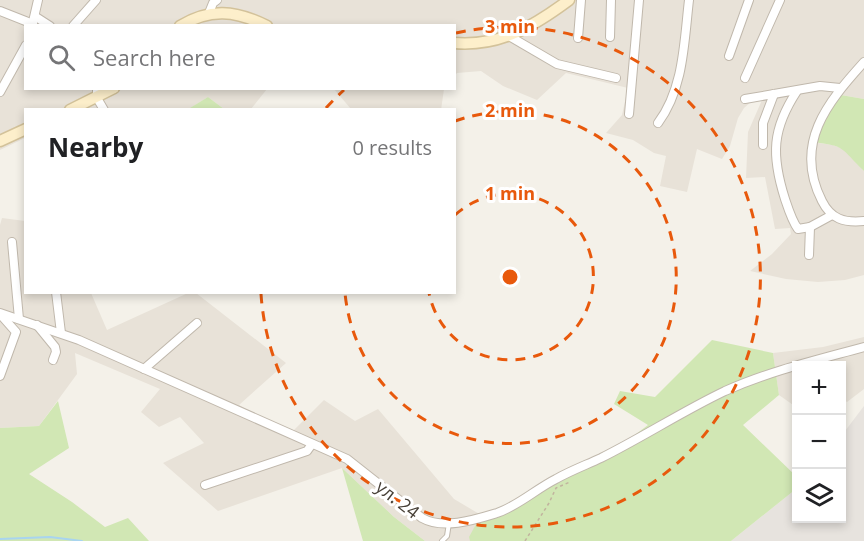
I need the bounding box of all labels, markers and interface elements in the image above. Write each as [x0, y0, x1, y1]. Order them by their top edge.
text: 3 min [485, 14, 535, 38]
search box [24, 24, 456, 90]
icon: search [45, 41, 78, 74]
text: Search here [93, 42, 216, 72]
text: 2 min [485, 98, 535, 122]
text: Nearby [48, 129, 143, 165]
text: 0 results [352, 134, 432, 161]
text: 1 min [485, 181, 535, 205]
centre of rings [500, 267, 520, 287]
map controls [792, 361, 846, 523]
button: + [792, 361, 846, 415]
button: − [792, 415, 846, 469]
button: layers [792, 469, 846, 523]
street label: ул. 24 [371, 474, 425, 524]

